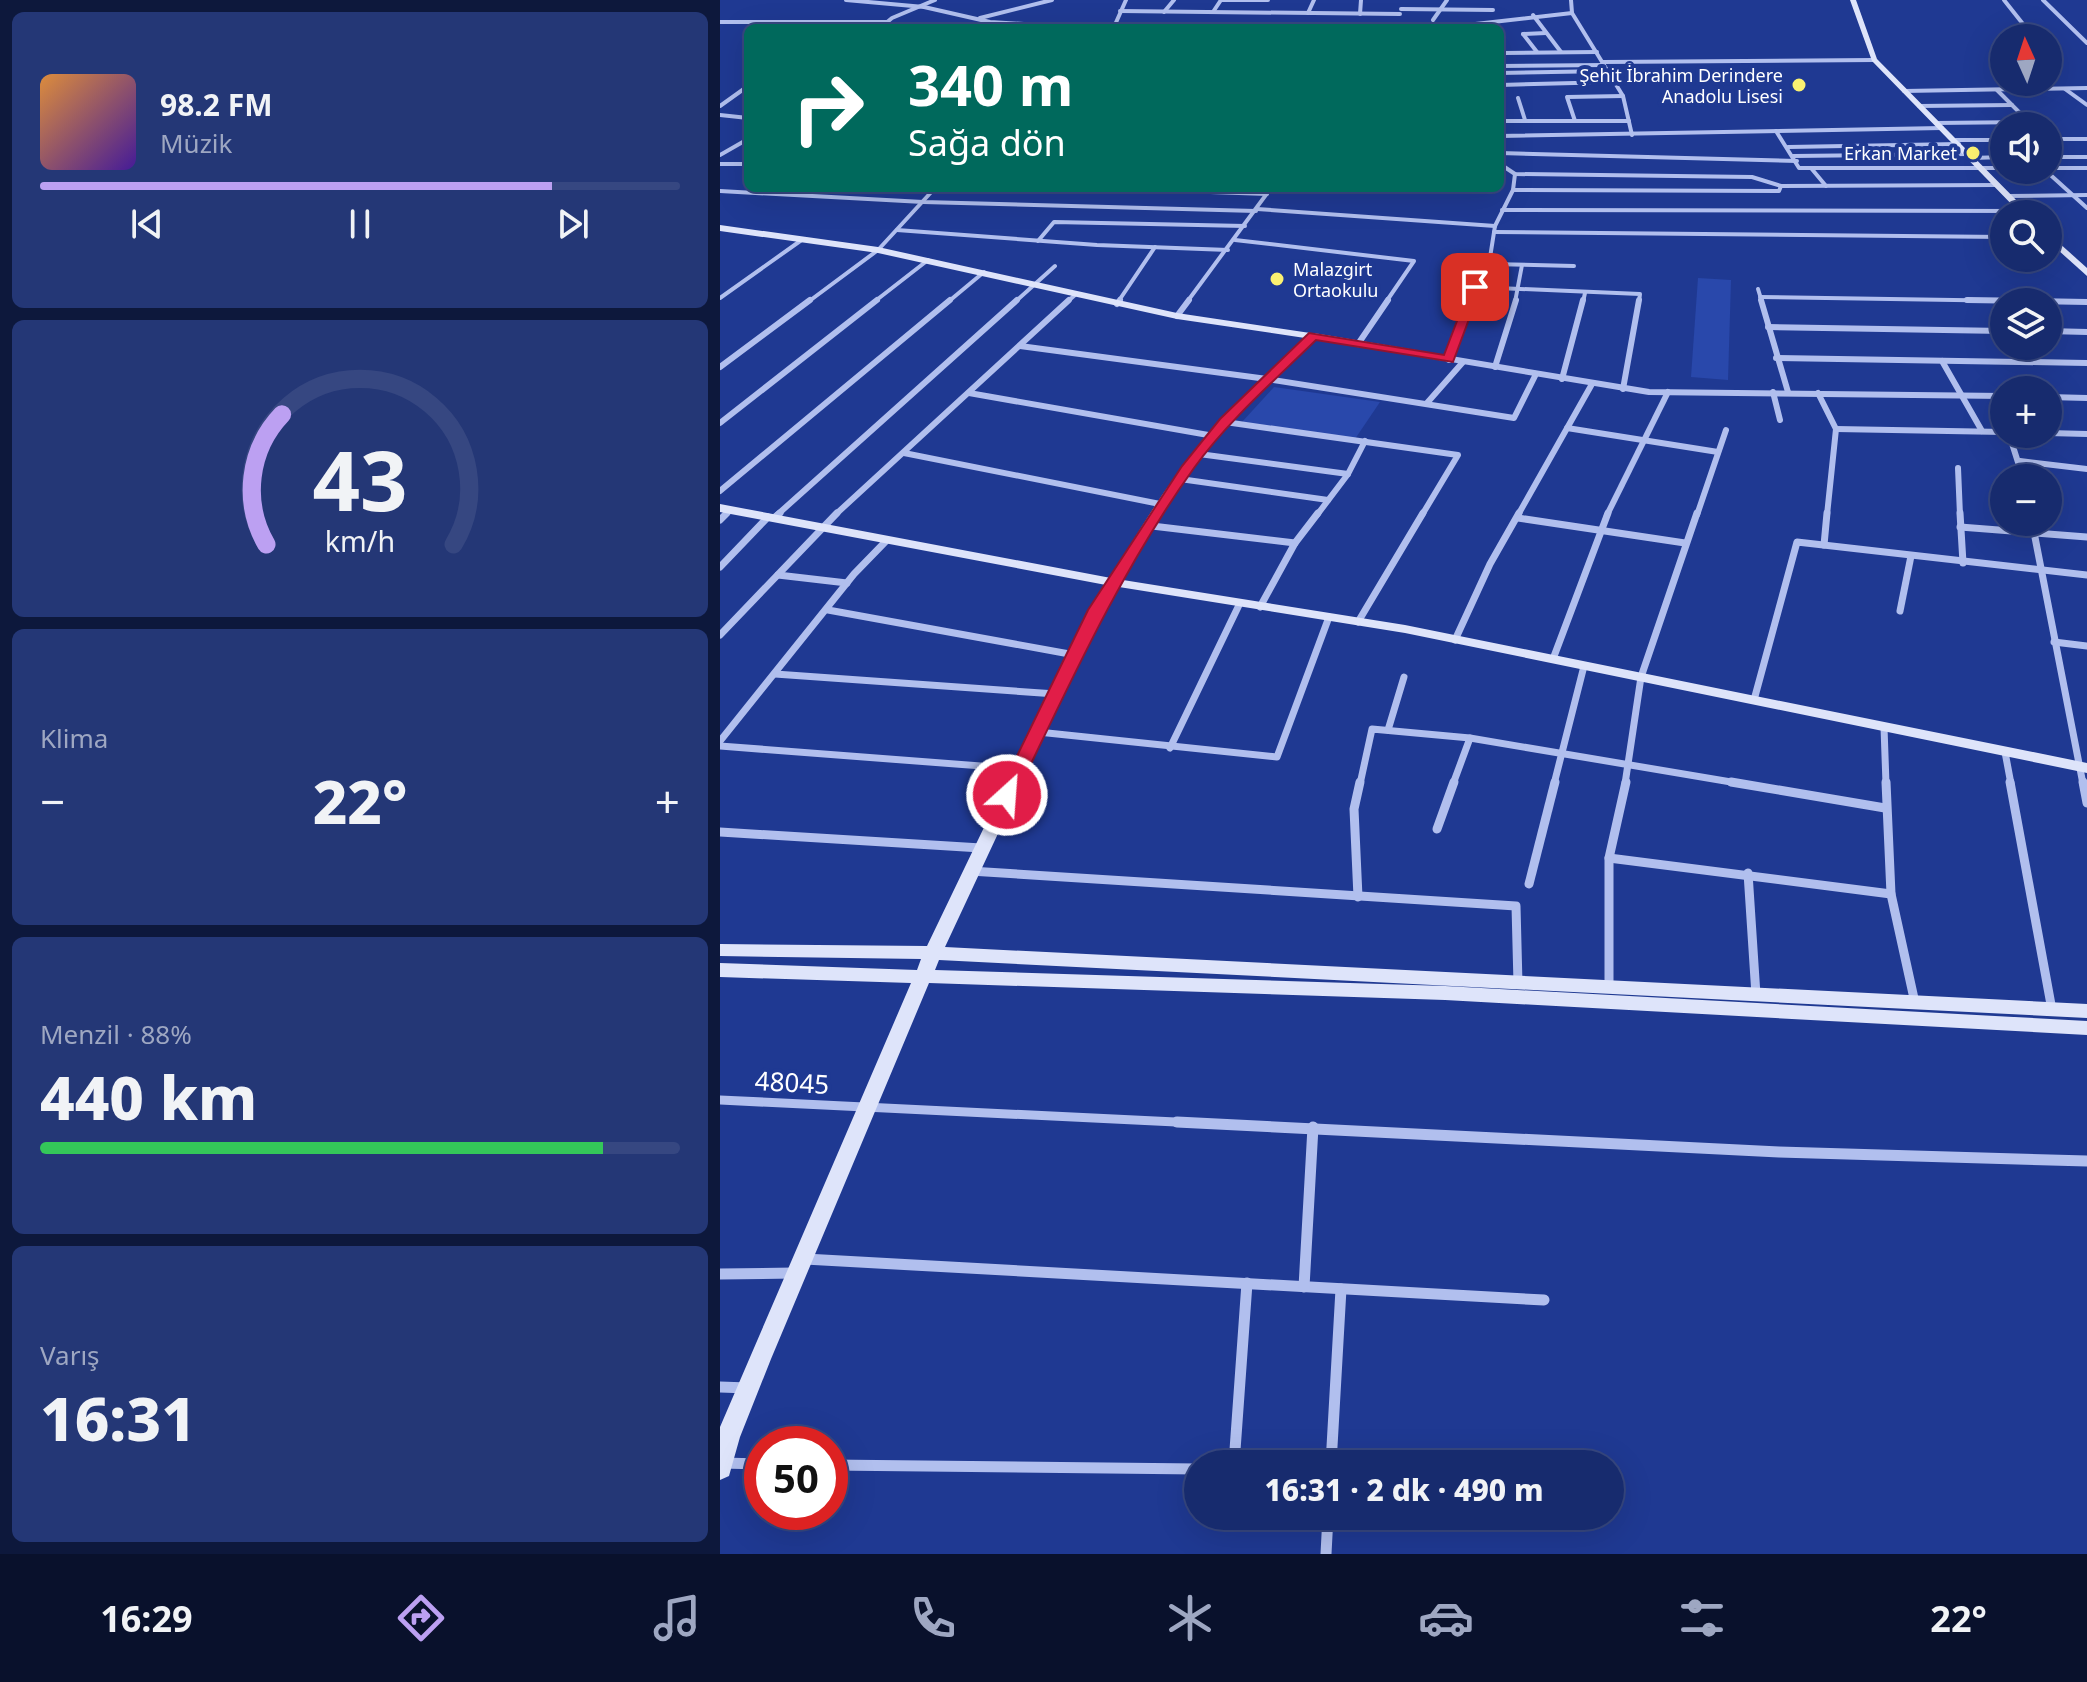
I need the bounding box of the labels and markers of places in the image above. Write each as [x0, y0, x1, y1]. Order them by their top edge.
place label: Şehit İbrahim Derindere Anadolu Lisesi [1579, 63, 1783, 108]
marker: Şehit İbrahim Derindere Anadolu Lisesi [1790, 76, 1808, 94]
place label: Erkan Market [1844, 141, 1957, 165]
marker: Erkan Market [1964, 144, 1982, 162]
pin [1441, 253, 1509, 321]
place label: Malazgirt Ortaokulu [1293, 257, 1378, 302]
marker: Malazgirt Ortaokulu [1268, 270, 1286, 288]

